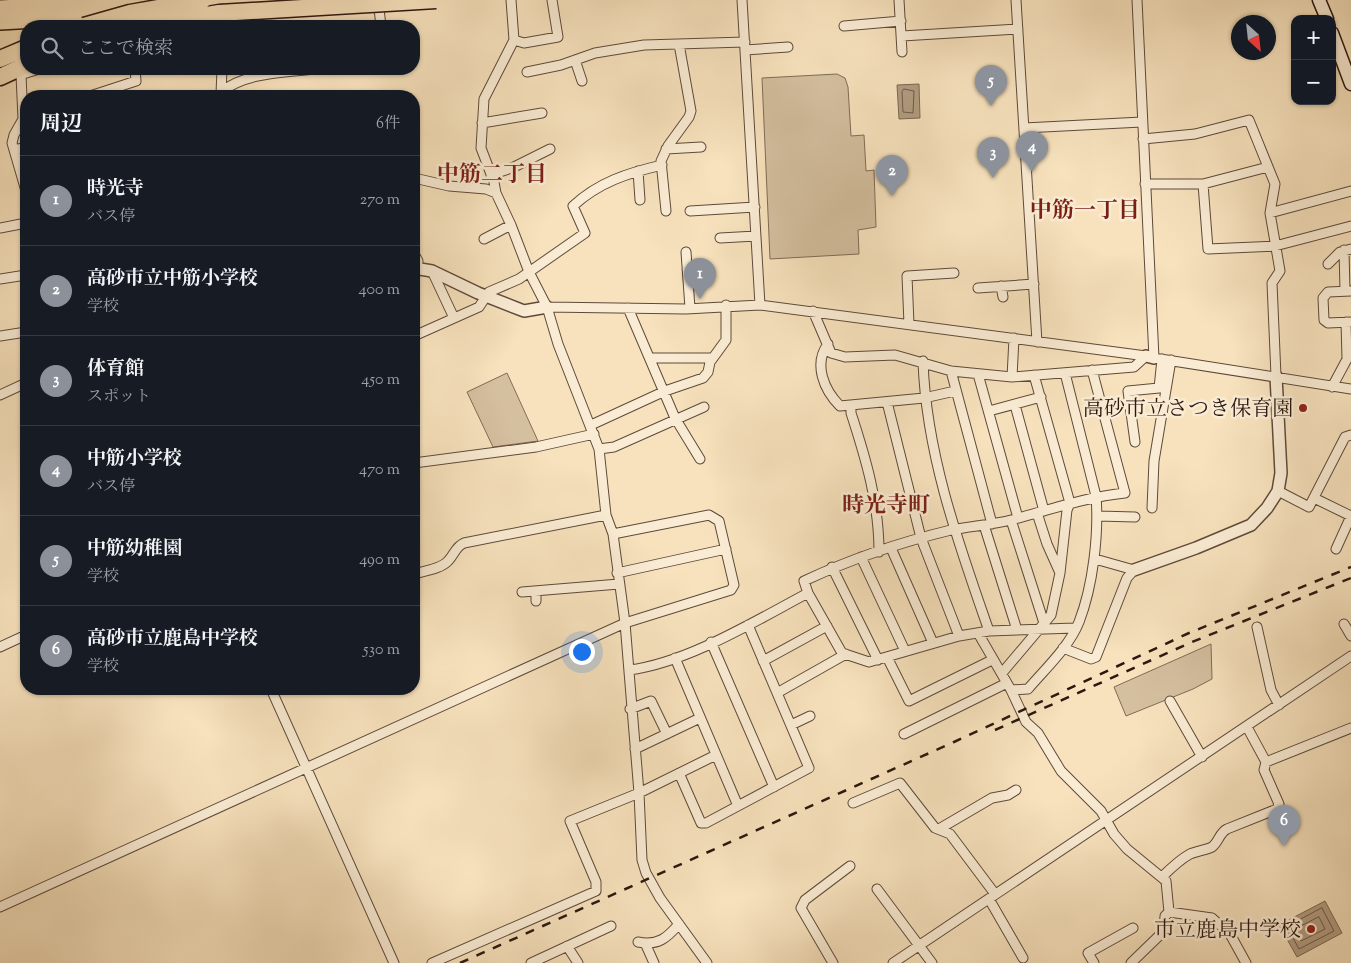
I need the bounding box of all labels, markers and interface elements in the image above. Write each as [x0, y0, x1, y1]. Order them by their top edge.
north arrow [1231, 15, 1276, 60]
map controls [1291, 15, 1336, 105]
button: + [1291, 15, 1336, 60]
search box [20, 20, 420, 75]
icon: search [38, 34, 66, 62]
text: ここで検索 [78, 36, 173, 63]
button: − [1291, 60, 1336, 105]
pin: 5 [975, 65, 1007, 106]
text: 周辺 [40, 110, 82, 140]
text: 6件 [376, 113, 400, 136]
pin: 4 [1016, 131, 1048, 172]
pin: 3 [977, 137, 1009, 178]
pin: 2 [876, 155, 908, 196]
district label: 中筋二丁目 [437, 160, 547, 192]
text: 時光寺 [87, 176, 144, 203]
text: 1 [53, 189, 59, 212]
text: 270 m [360, 189, 400, 212]
district label: 中筋一丁目 [1030, 196, 1140, 228]
text: バス停 [87, 206, 135, 229]
pin: 1 [684, 258, 716, 299]
text: 高砂市立中筋小学校 [87, 266, 258, 293]
text: 2 [52, 279, 60, 302]
text: 400 m [359, 279, 400, 302]
text: 学校 [87, 296, 119, 319]
text: 体育館 [87, 356, 144, 383]
text: 3 [53, 369, 59, 392]
text: 450 m [361, 369, 400, 392]
text: スポット [87, 386, 151, 409]
place label: 高砂市立さつき保育園 [1083, 395, 1293, 425]
marker: 高砂市立さつき保育園 [1297, 402, 1309, 414]
text: 中筋小学校 [87, 446, 182, 473]
text: 4 [52, 459, 60, 482]
text: 470 m [359, 459, 400, 482]
text: バス停 [87, 476, 135, 499]
district label: 時光寺町 [842, 491, 930, 523]
text: 中筋幼稚園 [87, 536, 182, 563]
text: 5 [53, 549, 59, 572]
text: 490 m [359, 549, 400, 572]
text: 学校 [87, 566, 119, 589]
text: 高砂市立鹿島中学校 [87, 626, 258, 653]
text: 6 [52, 639, 60, 662]
text: 530 m [363, 639, 400, 662]
your location [569, 639, 595, 665]
text: 学校 [87, 656, 119, 679]
pin: 6 [1268, 805, 1300, 846]
place label: 市立鹿島中学校 [1154, 916, 1301, 946]
marker: 市立鹿島中学校 [1305, 923, 1317, 935]

